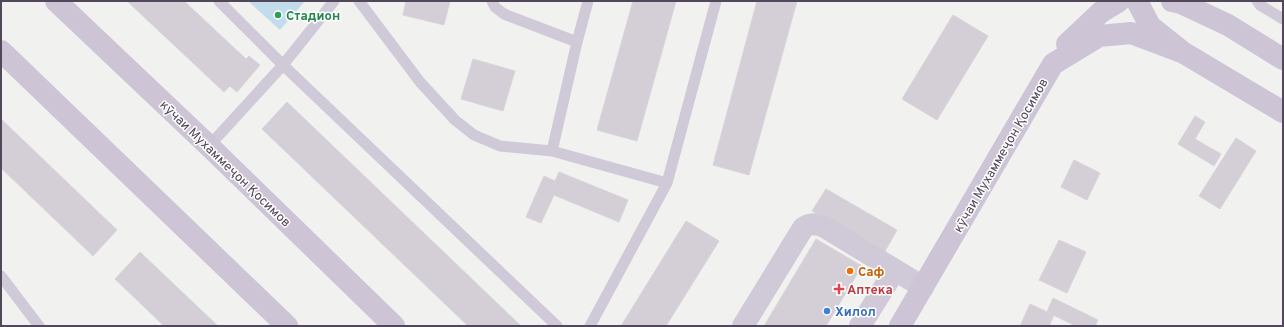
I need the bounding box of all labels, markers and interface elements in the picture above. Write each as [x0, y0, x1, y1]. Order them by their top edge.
place label: Стадион [286, 9, 340, 25]
marker: Стадион [273, 10, 283, 20]
street label: кӯчаи Мухаммеҷон Қосимов [951, 76, 1053, 236]
street label: кӯчаи Мухаммеҷон Қосимов [156, 98, 293, 231]
place label: Саф [858, 265, 885, 281]
marker: Саф [845, 266, 855, 276]
place label: Аптека [847, 283, 893, 299]
marker: Аптека [834, 284, 844, 294]
place label: Хилол [835, 305, 876, 321]
marker: Хилол [822, 306, 832, 316]

